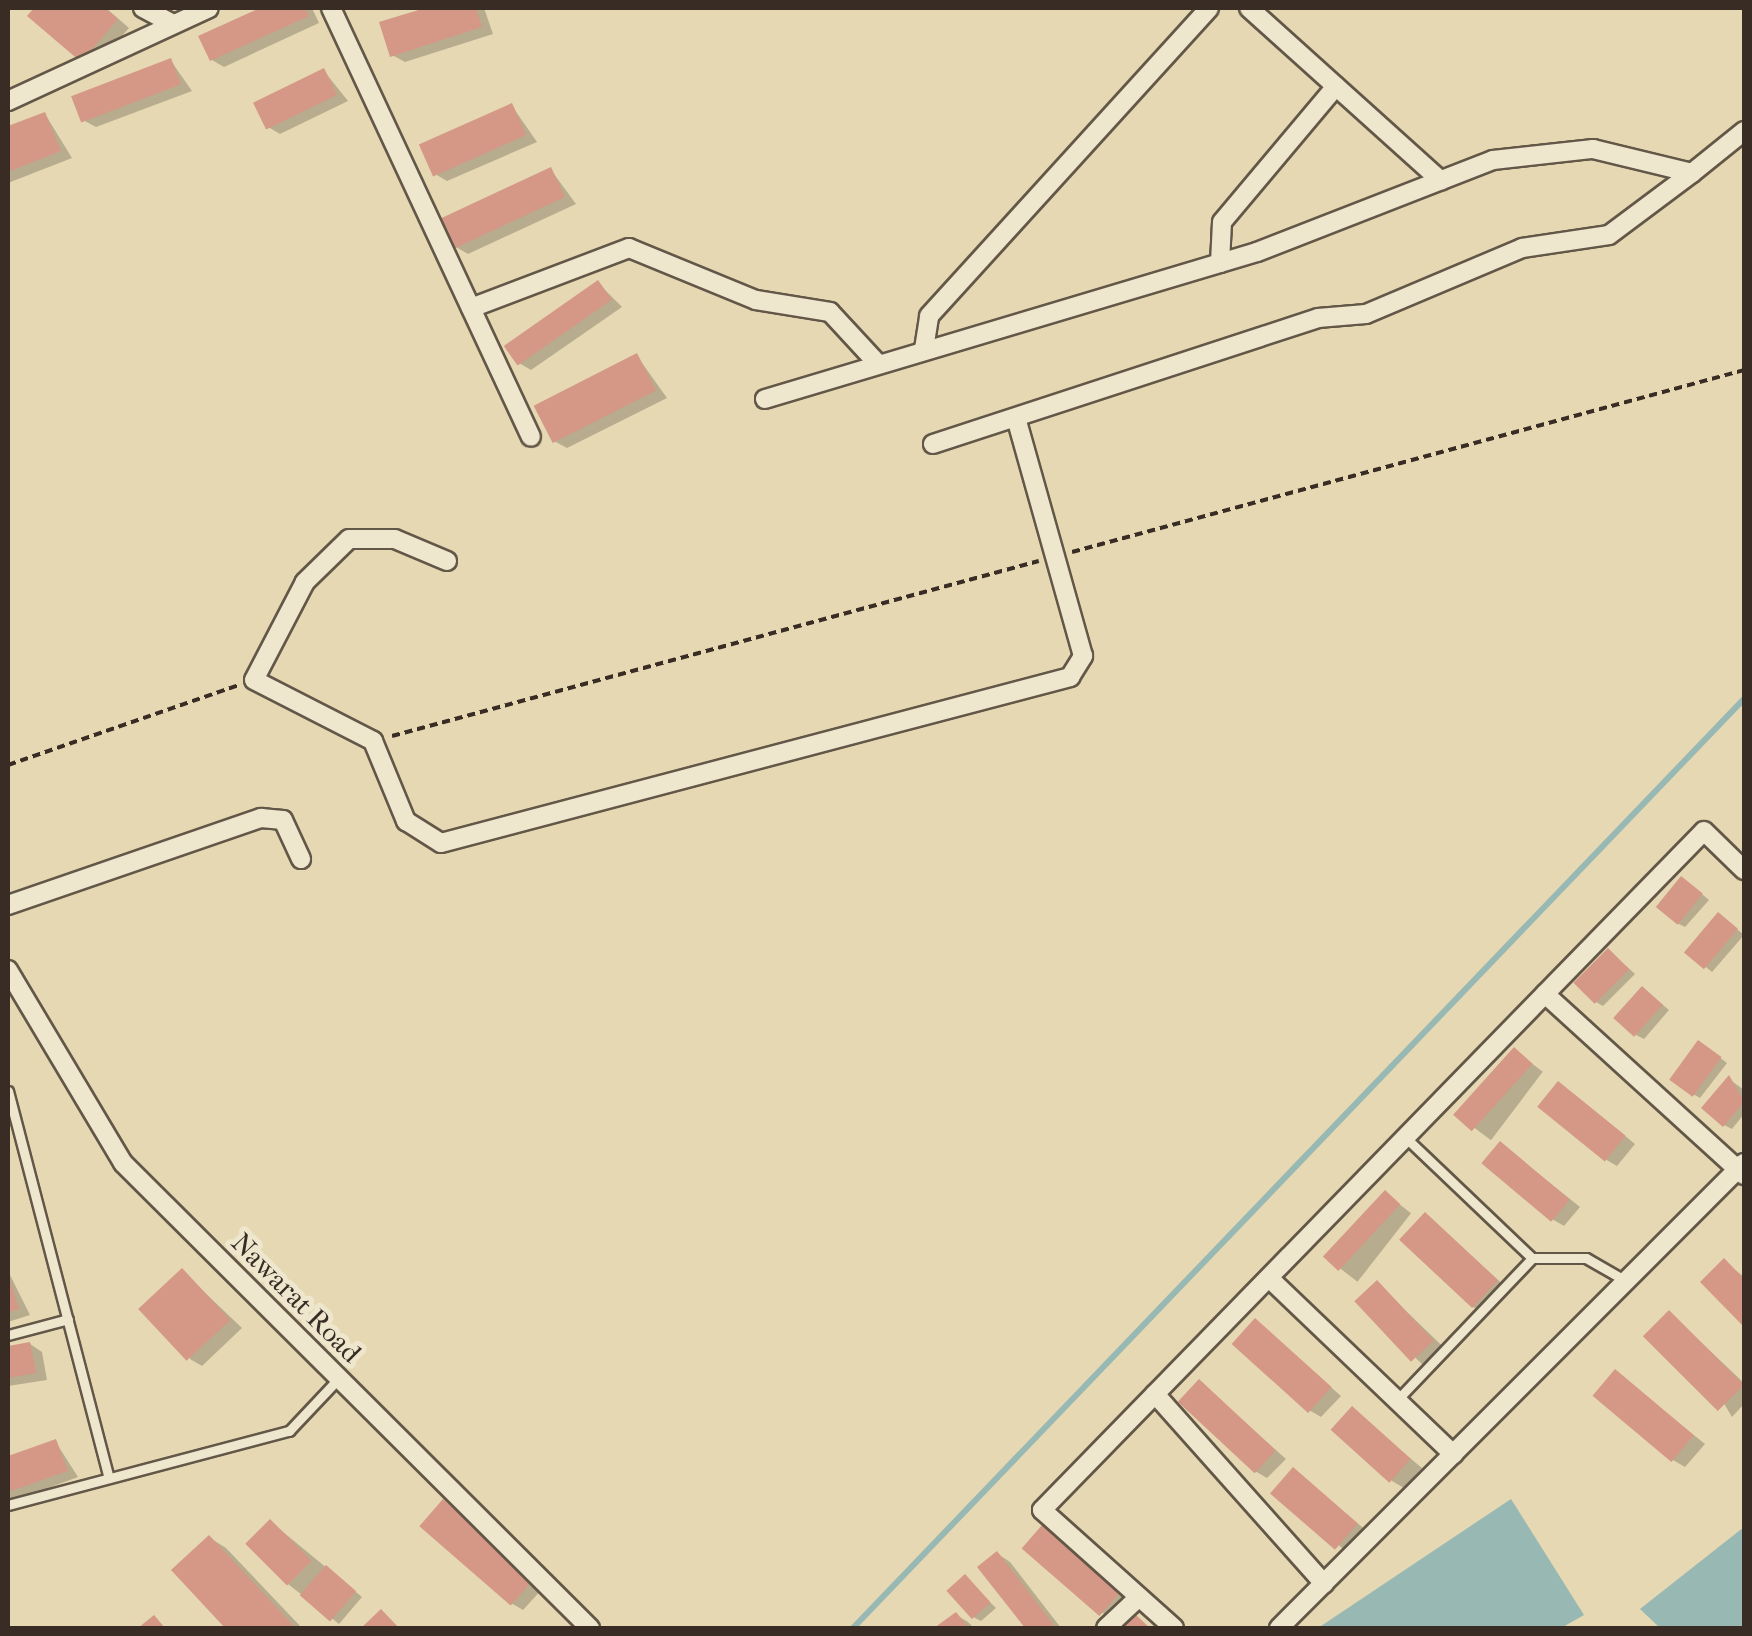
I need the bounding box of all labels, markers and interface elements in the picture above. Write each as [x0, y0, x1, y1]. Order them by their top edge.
street label: Nawarat Road [224, 1226, 368, 1370]

